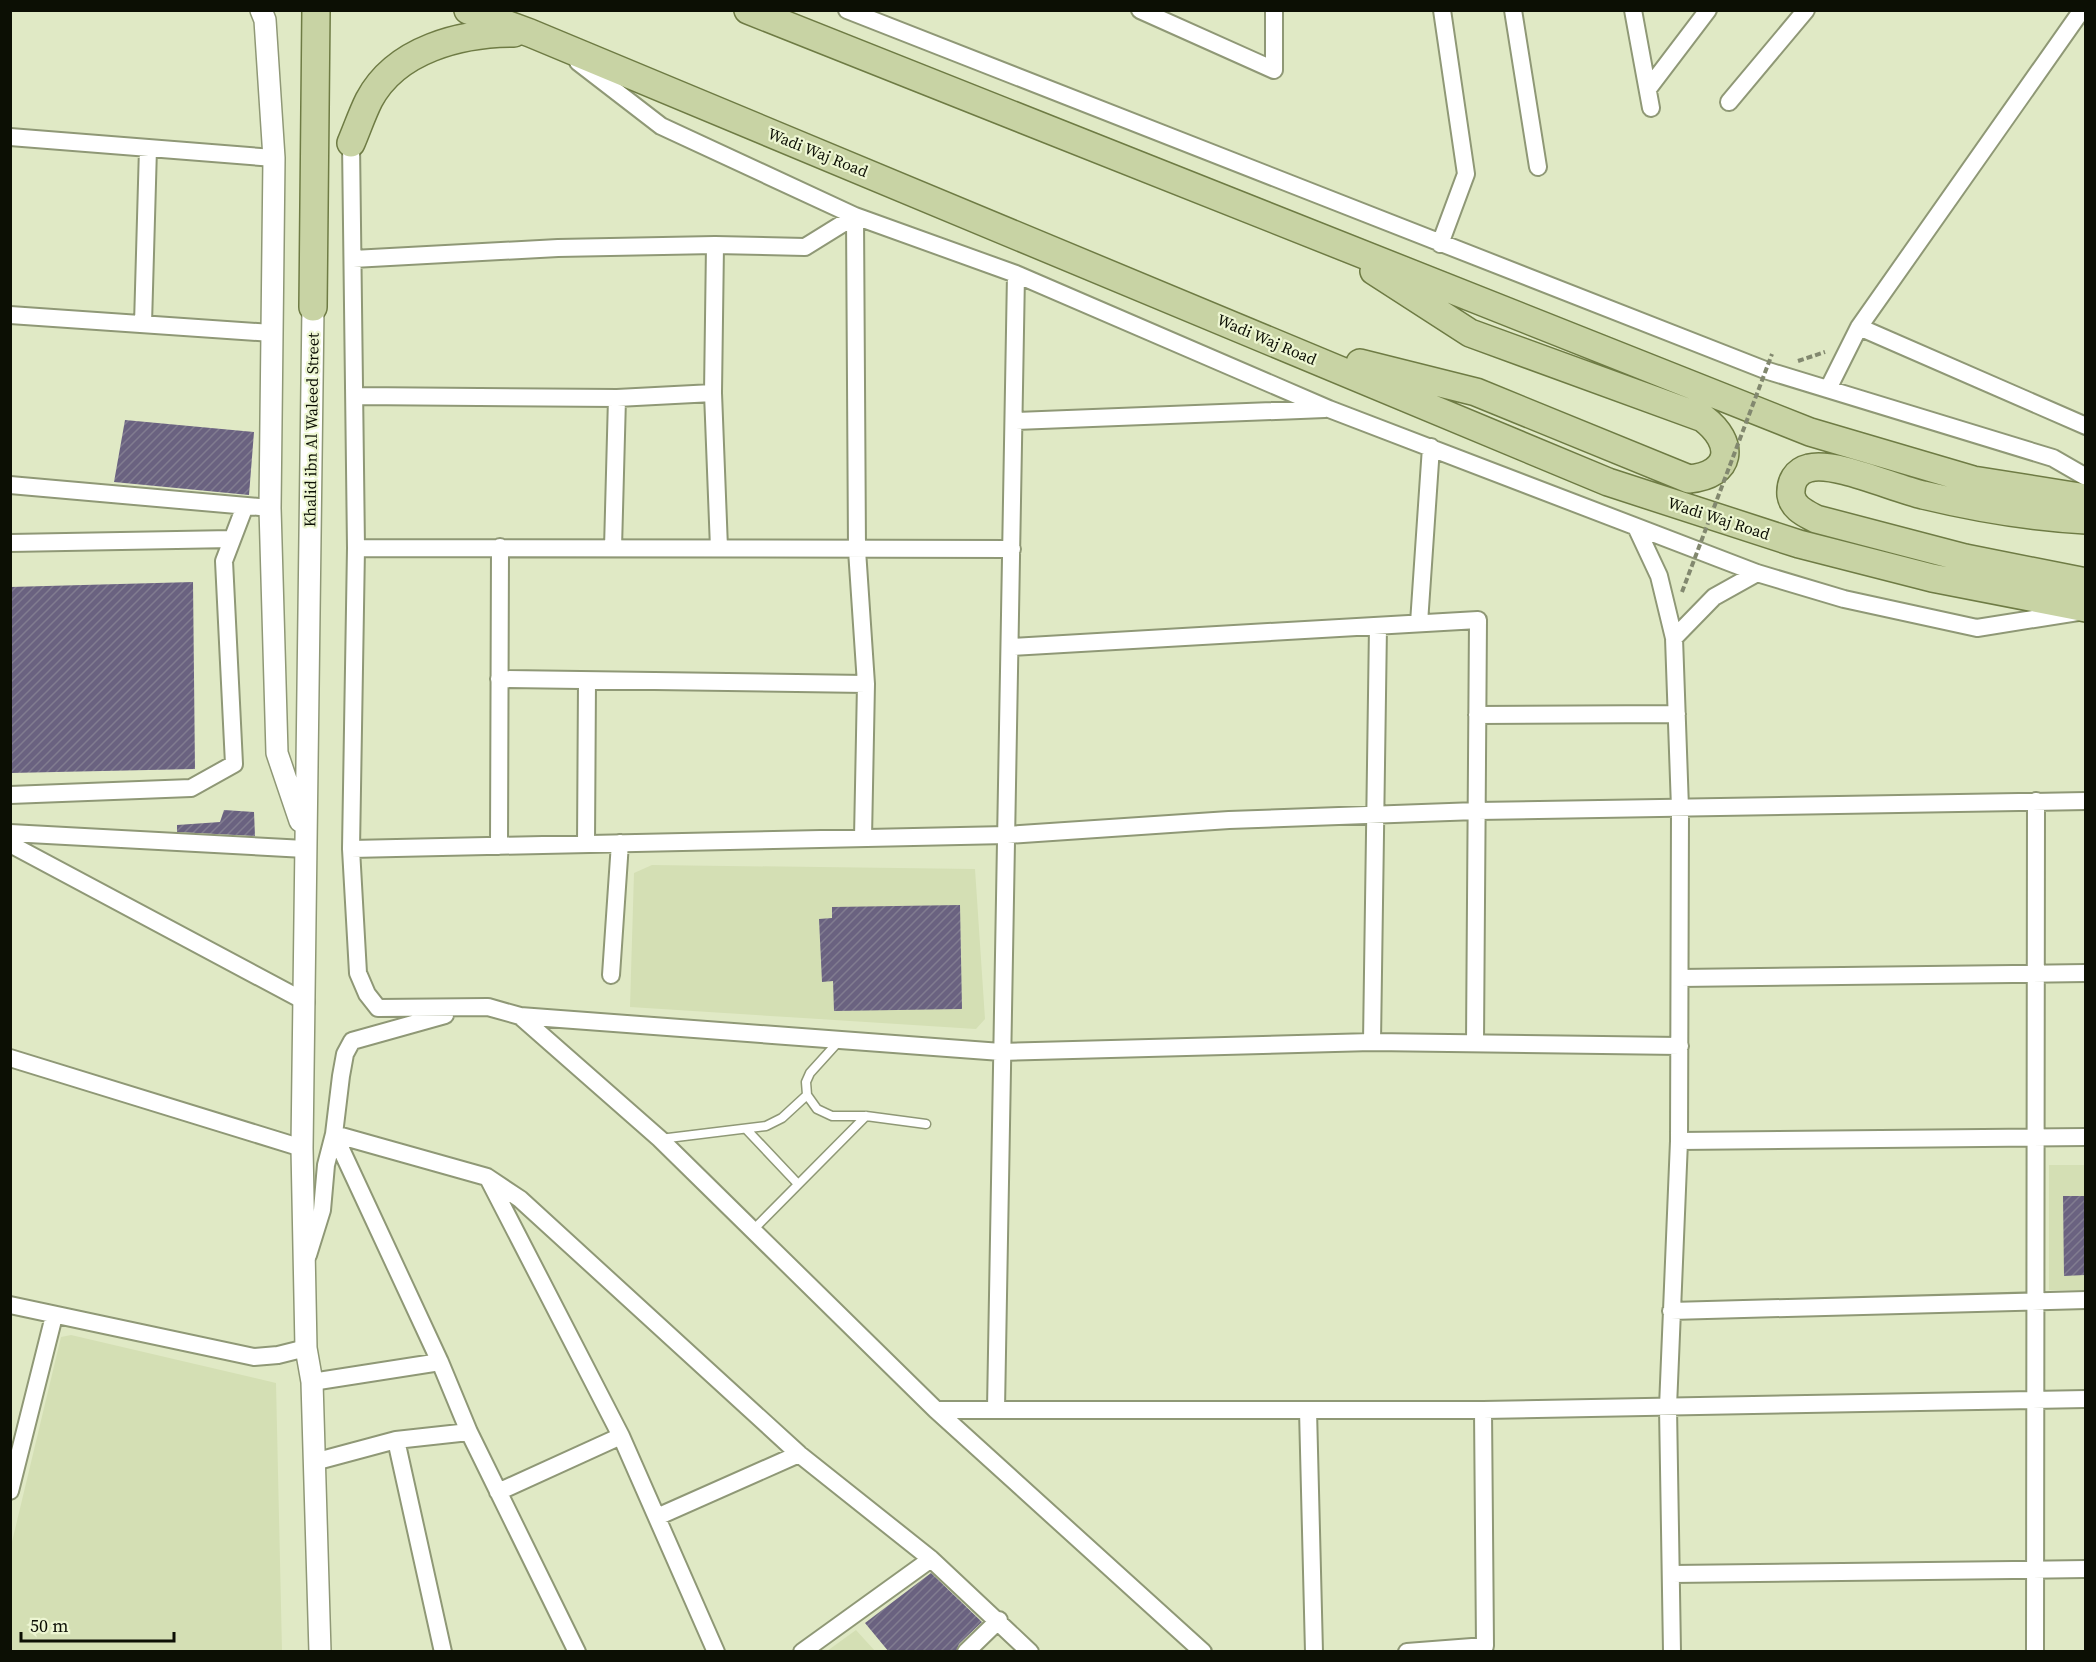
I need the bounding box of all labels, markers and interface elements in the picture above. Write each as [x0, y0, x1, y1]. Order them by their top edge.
street label: Wadi Waj Road [765, 122, 871, 182]
street label: Wadi Waj Road [1214, 308, 1320, 370]
street label: Khalid ibn Al Waleed Street [298, 332, 324, 527]
street label: Wadi Waj Road [1665, 491, 1773, 545]
scale bar [21, 1605, 174, 1643]
text: 50 m [30, 1613, 68, 1638]

